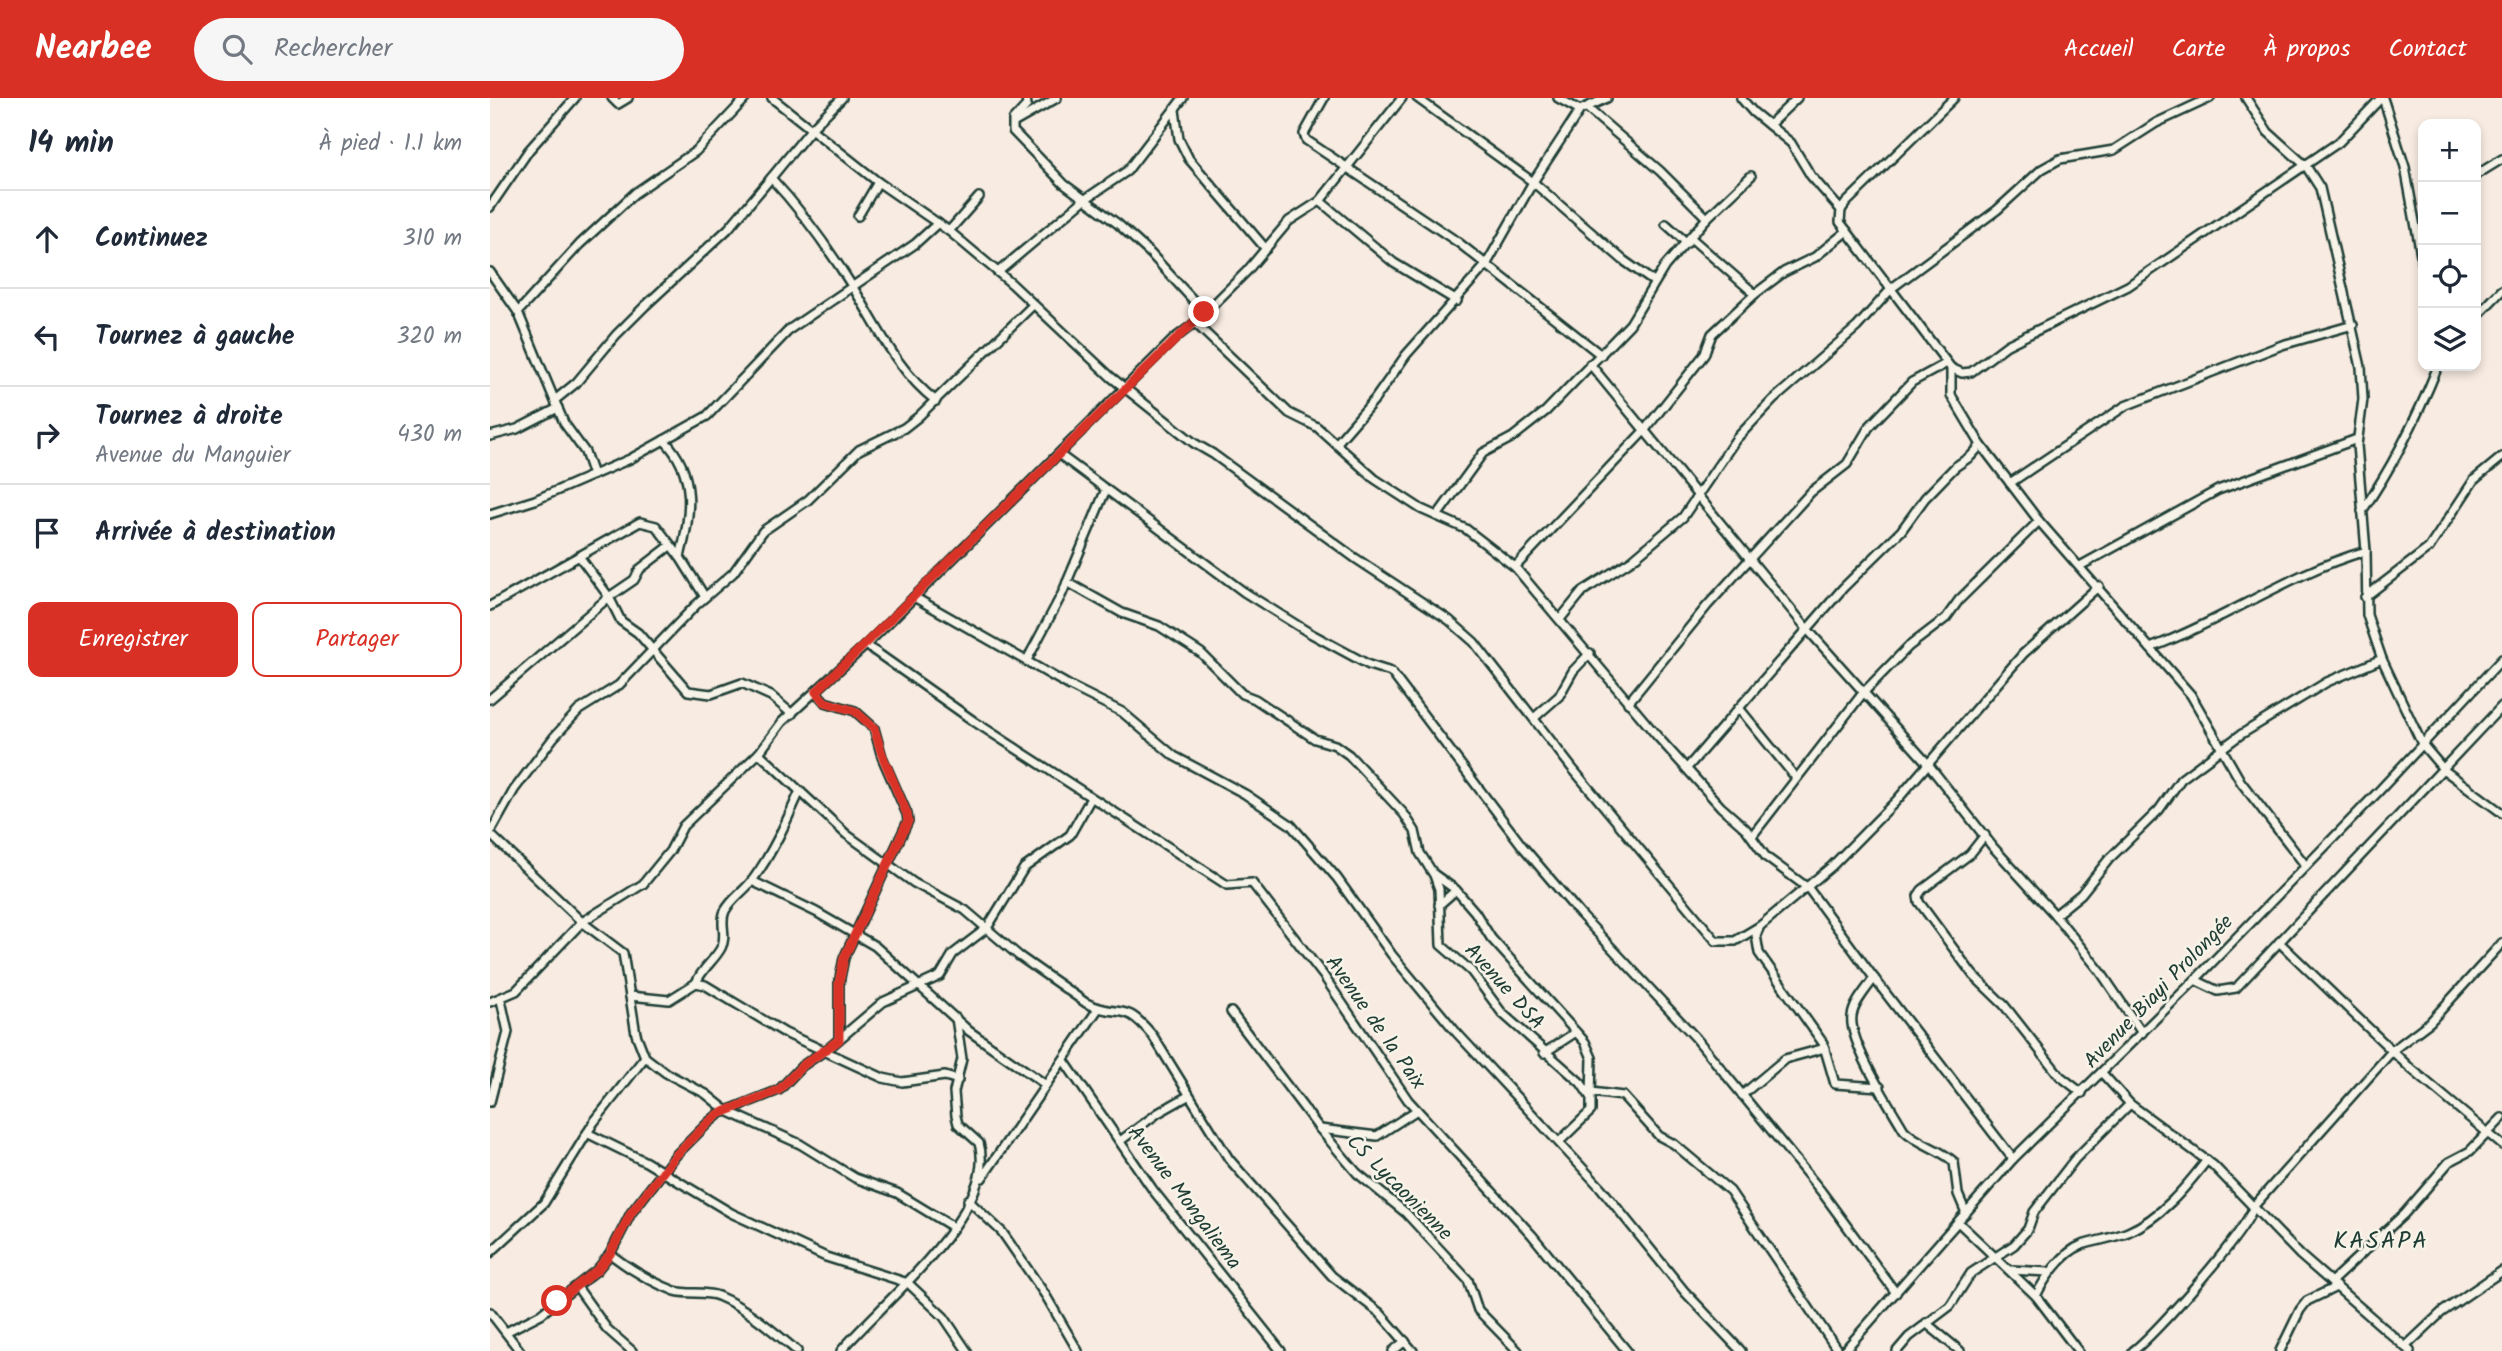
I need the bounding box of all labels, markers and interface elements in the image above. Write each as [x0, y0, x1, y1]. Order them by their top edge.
search box [194, 18, 684, 81]
text: Nearbee [35, 23, 152, 76]
text: Rechercher [274, 28, 392, 70]
icon: search [218, 30, 256, 68]
text: Accueil [2064, 30, 2134, 69]
text: Carte [2172, 30, 2225, 69]
text: À propos [2263, 30, 2350, 69]
text: Contact [2388, 30, 2467, 69]
map controls [2418, 119, 2481, 371]
button: + [2418, 119, 2481, 182]
text: 14 min [28, 120, 114, 168]
text: À pied · 1.1 km [318, 126, 462, 162]
button: − [2418, 182, 2481, 245]
text: Continuez [95, 218, 208, 260]
icon: ahead [28, 220, 66, 258]
text: 310 m [403, 221, 462, 257]
button: locate [2418, 245, 2481, 308]
route end [1188, 296, 1219, 327]
button: layers [2418, 308, 2481, 371]
text: Tournez à gauche [95, 316, 295, 358]
icon: left [28, 318, 66, 356]
text: 320 m [396, 319, 462, 355]
text: Tournez à droite [95, 396, 283, 438]
icon: right [28, 416, 66, 454]
text: 430 m [397, 417, 462, 453]
text: Avenue du Manguier [95, 438, 290, 474]
text: Arrivée à destination [95, 512, 336, 554]
icon: arrive [28, 514, 66, 552]
button: Enregistrer [28, 602, 238, 677]
button: Partager [252, 602, 462, 677]
street label: Avenue Biayi Prolongée [2076, 907, 2242, 1077]
street label: Avenue DSA [1456, 936, 1552, 1038]
street label: Avenue de la Paix [1316, 949, 1434, 1098]
street label: Avenue Mongaliema [1118, 1119, 1249, 1277]
street label: CS Lycaonienne [1338, 1127, 1460, 1249]
district label: KASAPA [2333, 1222, 2429, 1261]
route start [541, 1285, 572, 1316]

